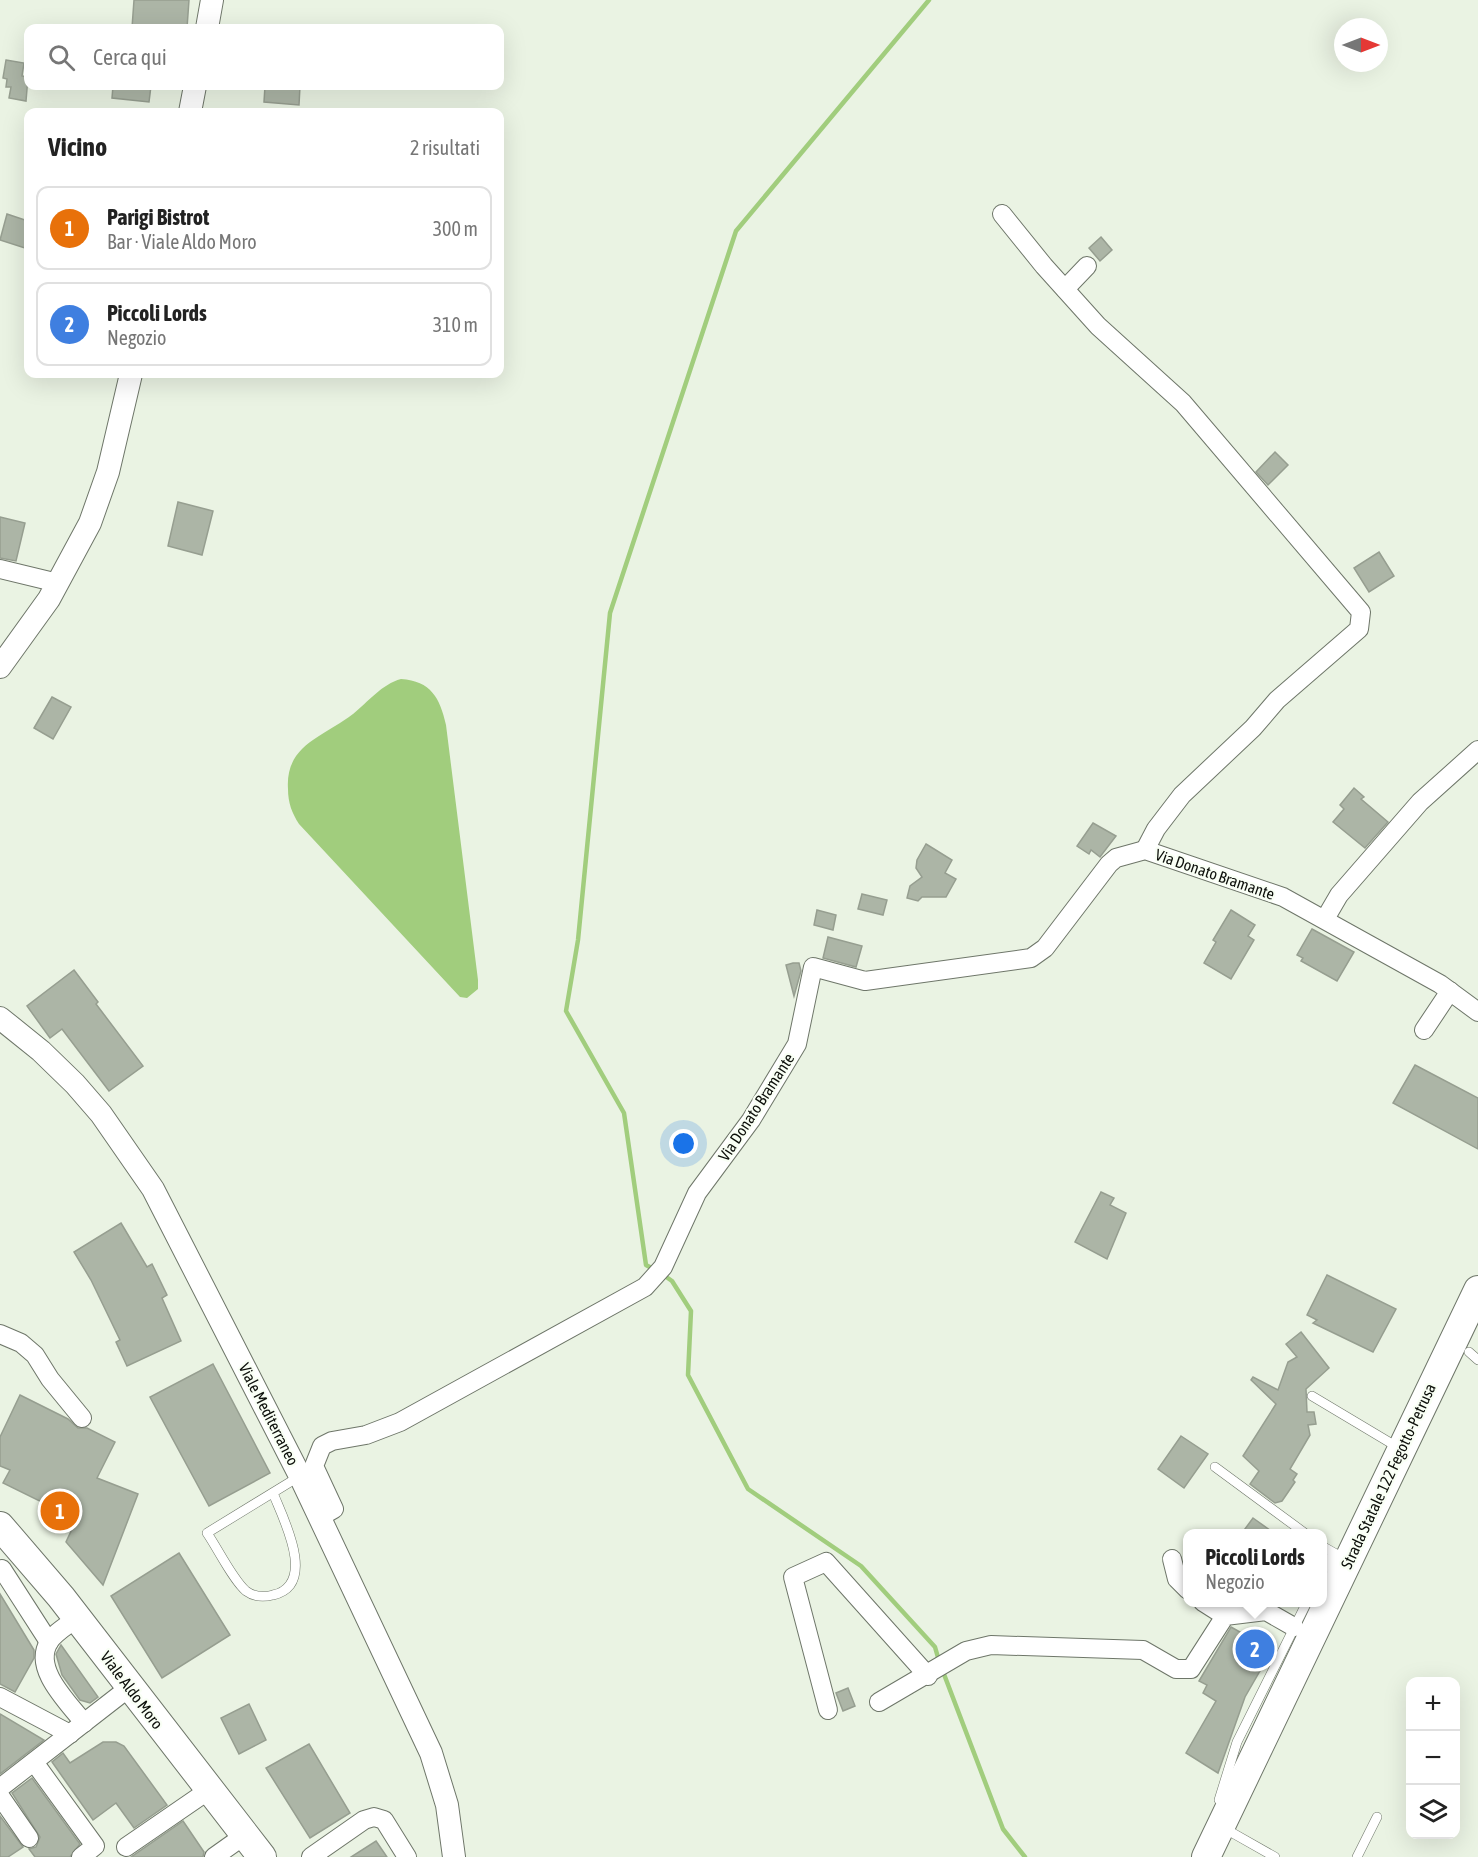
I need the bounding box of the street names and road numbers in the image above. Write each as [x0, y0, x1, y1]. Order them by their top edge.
street label: Via Donato Bramante [1153, 845, 1277, 903]
street label: Via Donato Bramante [714, 1050, 798, 1164]
street label: Viale Mediterraneo [235, 1360, 303, 1468]
street label: Strada Statale 122 Fegotto-Petrusa [1337, 1380, 1440, 1572]
street label: Viale Aldo Moro [97, 1648, 167, 1732]

